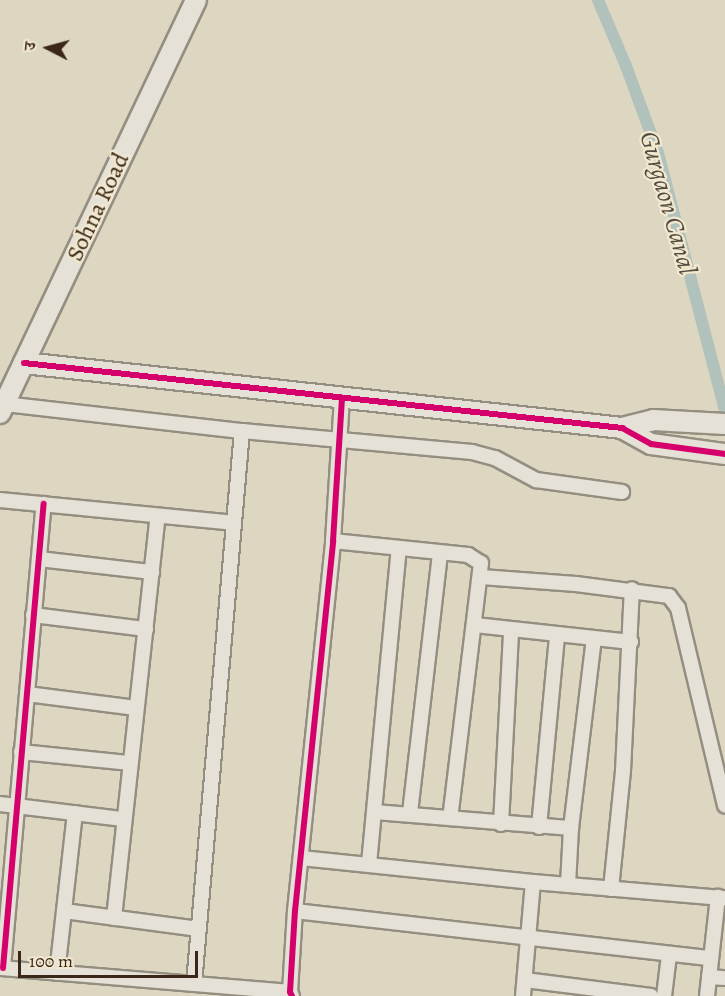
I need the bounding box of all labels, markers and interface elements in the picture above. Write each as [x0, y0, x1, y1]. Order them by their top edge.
north arrow [18, 18, 78, 78]
text: उ [19, 41, 41, 51]
water label: Gurgaon Canal [633, 128, 703, 278]
street label: Sohna Road [60, 148, 136, 266]
scale bar [21, 939, 201, 977]
text: 100 m [29, 949, 73, 973]

